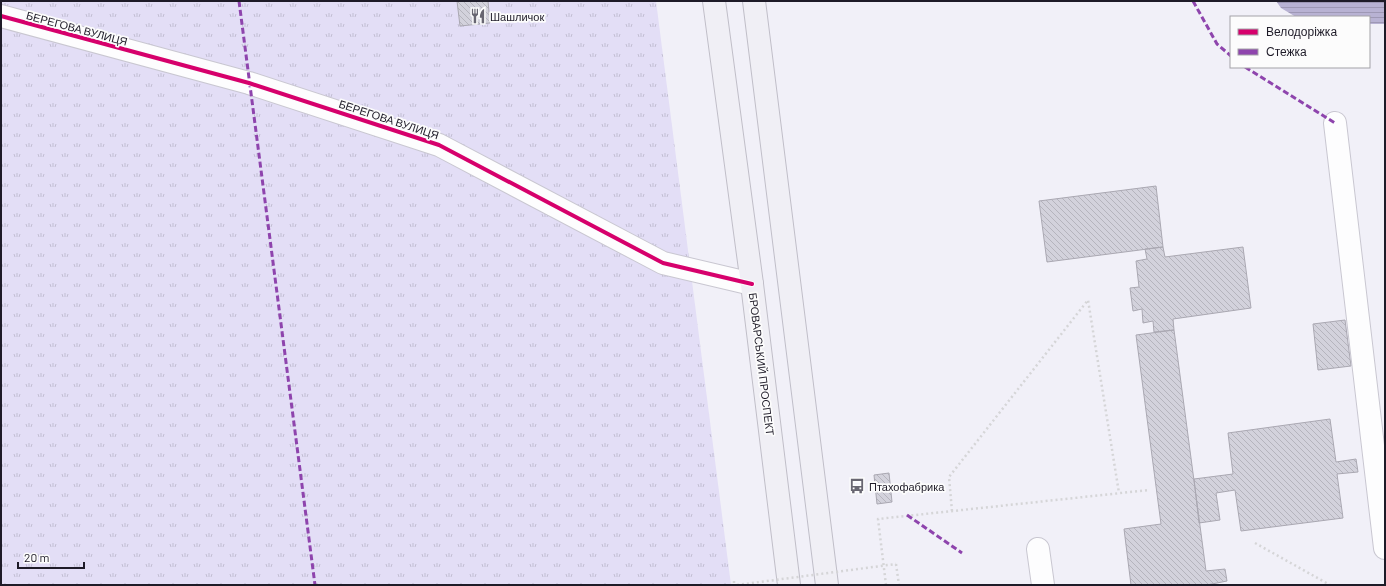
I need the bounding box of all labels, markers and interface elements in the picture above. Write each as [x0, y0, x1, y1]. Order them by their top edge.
restaurant icon: Шашличок [469, 7, 487, 25]
street label: БЕРЕГОВА ВУЛИЦЯ [25, 8, 129, 48]
place label: Шашличок [490, 10, 544, 23]
legend [1230, 16, 1370, 68]
text: Велодоріжка [1266, 24, 1337, 39]
text: Стежка [1266, 44, 1307, 58]
street label: БЕРЕГОВА ВУЛИЦЯ [337, 97, 441, 141]
street label: БРОВАРСЬКИЙ ПРОСПЕКТ [747, 292, 777, 436]
bus stop icon: Птахофабрика [848, 477, 866, 495]
place label: Птахофабрика [869, 480, 945, 493]
scale bar [18, 544, 84, 570]
text: 20 m [24, 550, 50, 564]

